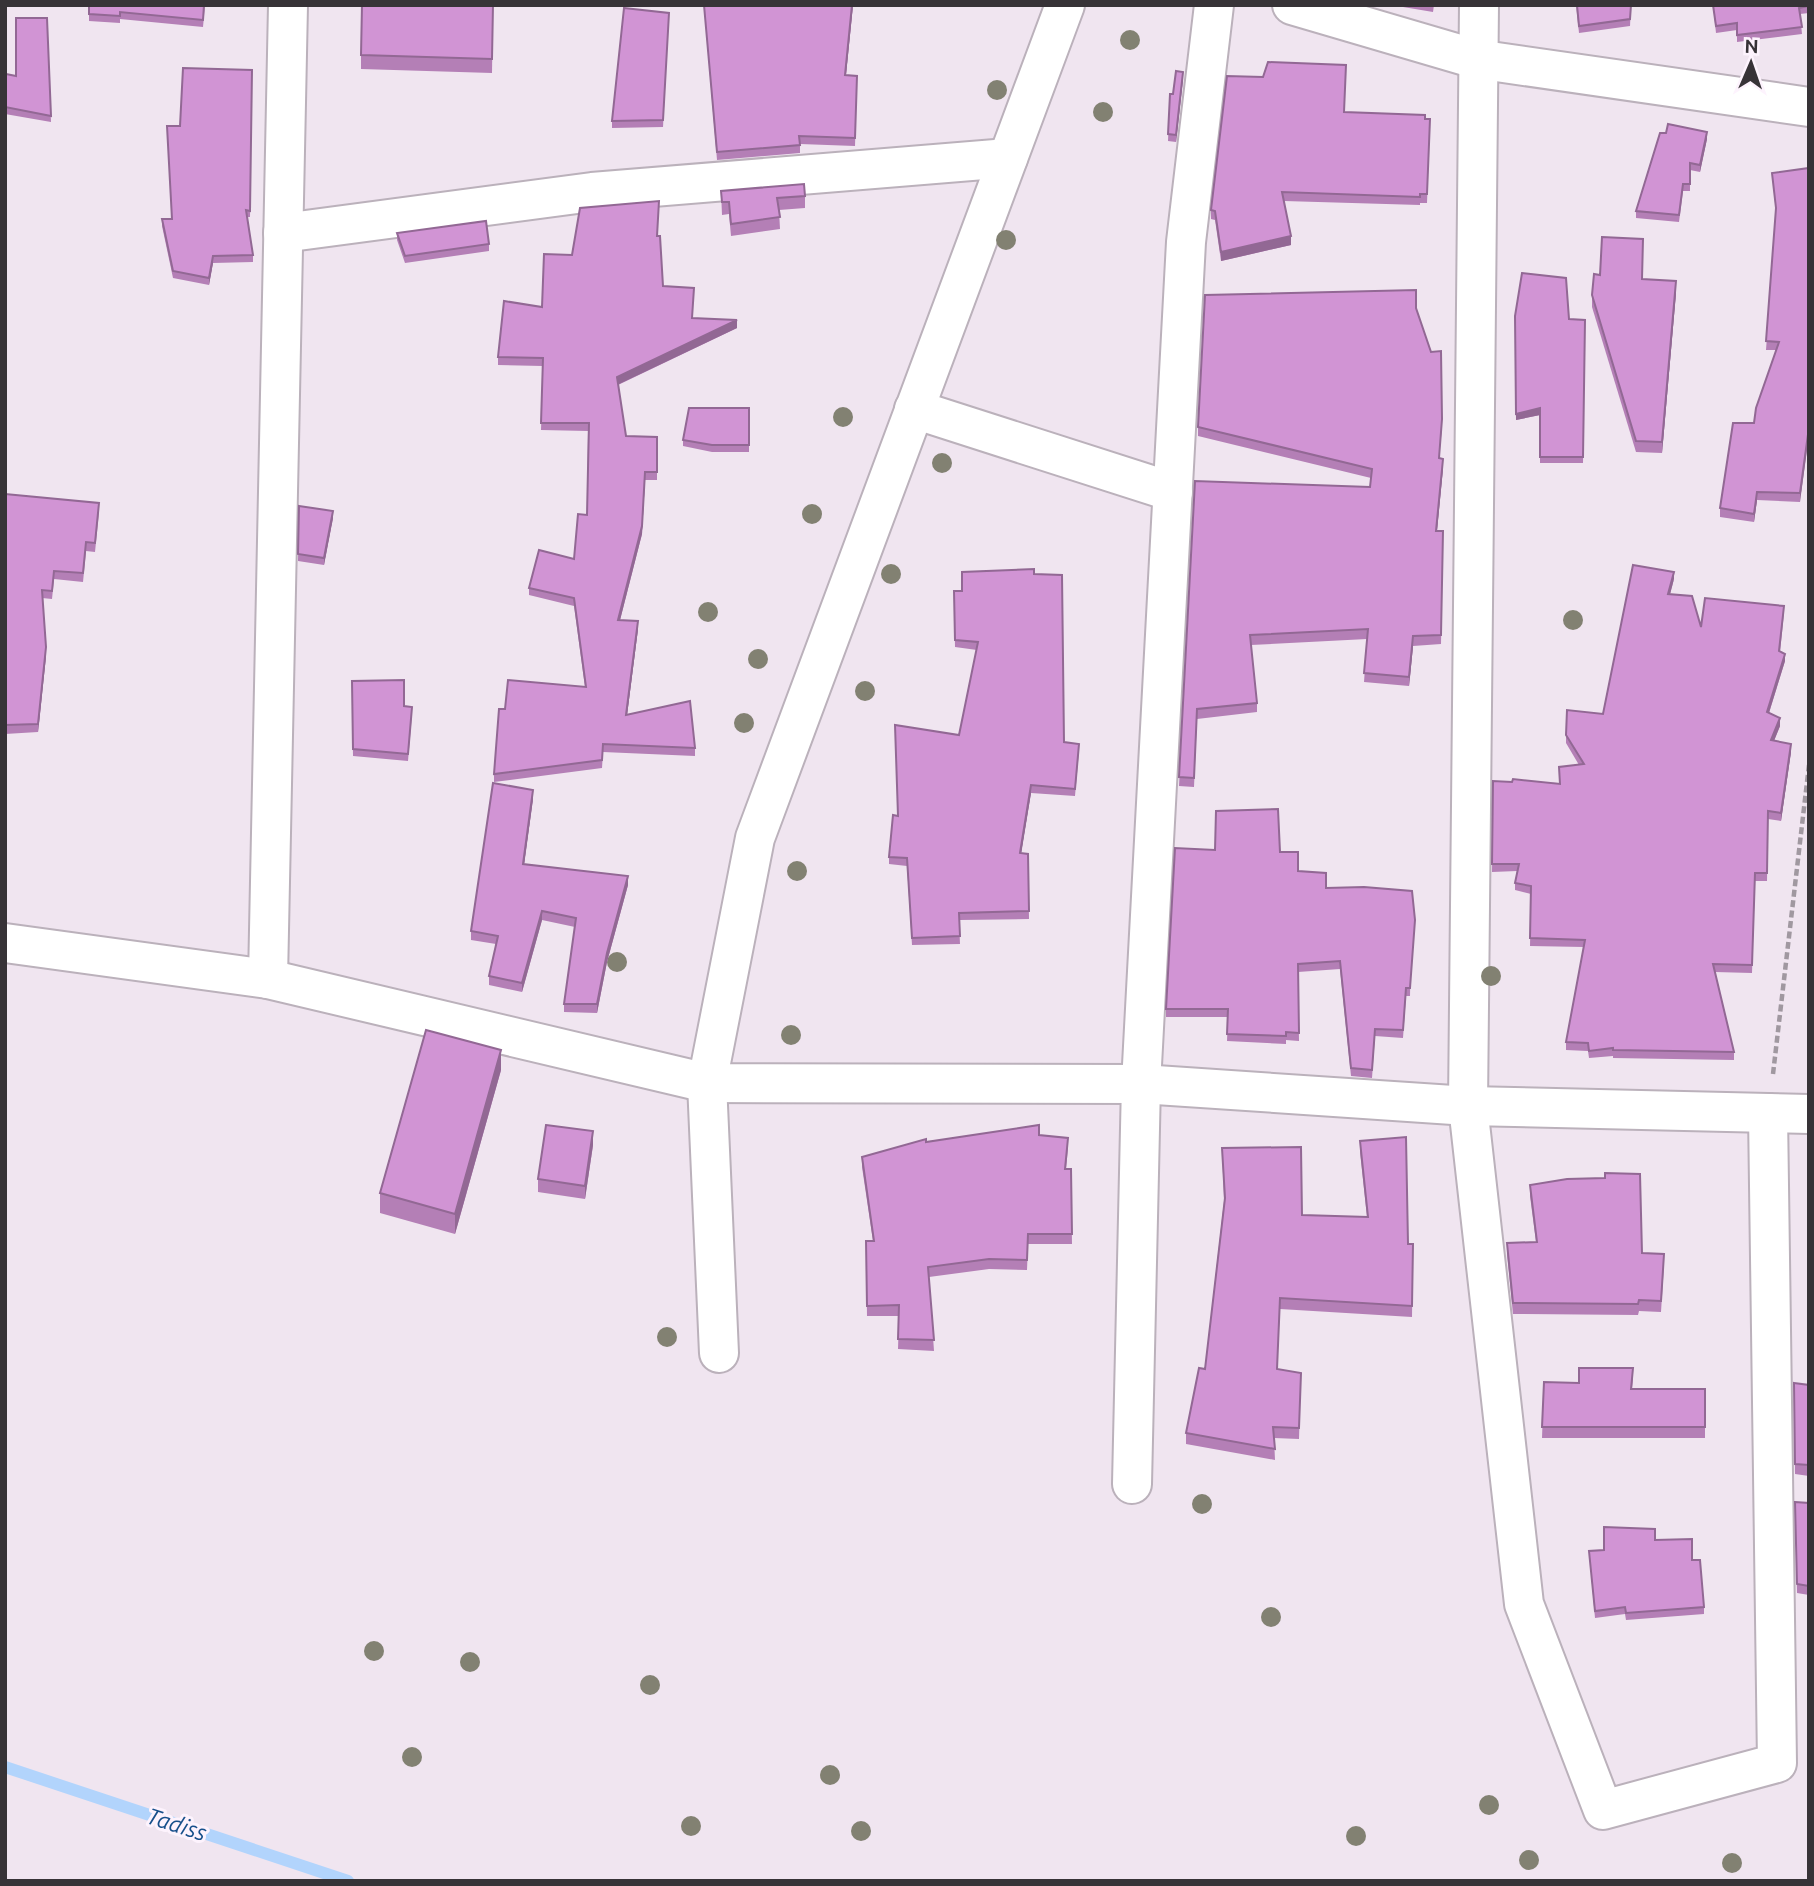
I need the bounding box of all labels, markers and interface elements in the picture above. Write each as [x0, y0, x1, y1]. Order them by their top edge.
north arrow [1716, 28, 1786, 98]
text: N [1744, 35, 1759, 57]
water label: Tadiss [144, 1803, 210, 1845]

